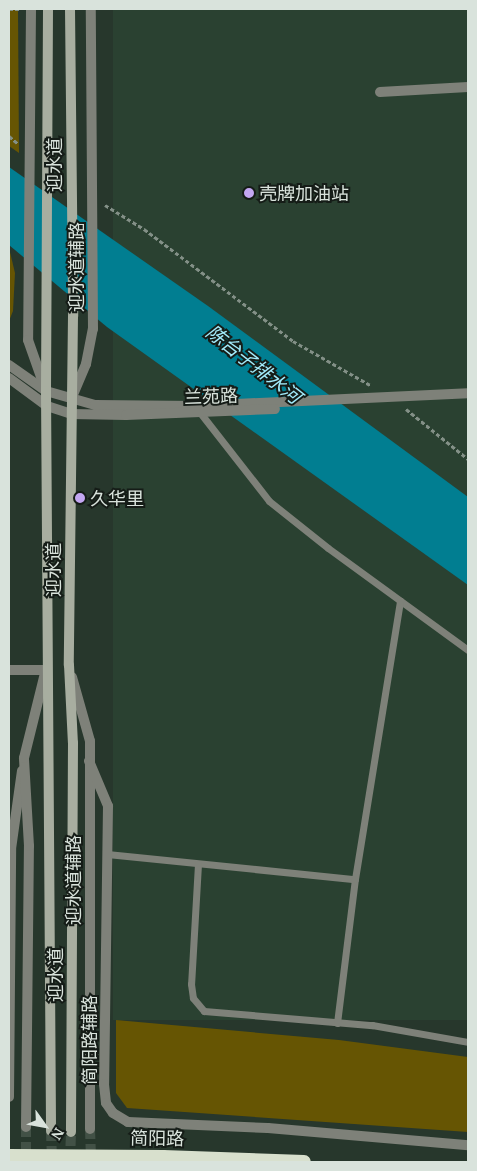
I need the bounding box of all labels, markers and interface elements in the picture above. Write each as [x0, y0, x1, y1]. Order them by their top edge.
street label: 迎水道 [43, 138, 65, 192]
place label: 壳牌加油站 [259, 182, 349, 204]
marker: 壳牌加油站 [243, 187, 255, 199]
street label: 迎水道辅路 [65, 222, 87, 312]
water label: 陈台子排水河 [202, 320, 306, 408]
street label: 兰苑路 [184, 384, 238, 408]
place label: 久华里 [90, 487, 144, 509]
marker: 久华里 [74, 492, 86, 504]
street label: 迎水道 [42, 543, 64, 597]
street label: 迎水道辅路 [62, 835, 84, 925]
street label: 迎水道 [44, 948, 66, 1002]
street label: 简阳路辅路 [78, 995, 100, 1085]
north arrow [20, 1101, 70, 1151]
text: N [47, 1125, 69, 1144]
street label: 简阳路 [130, 1127, 184, 1149]

